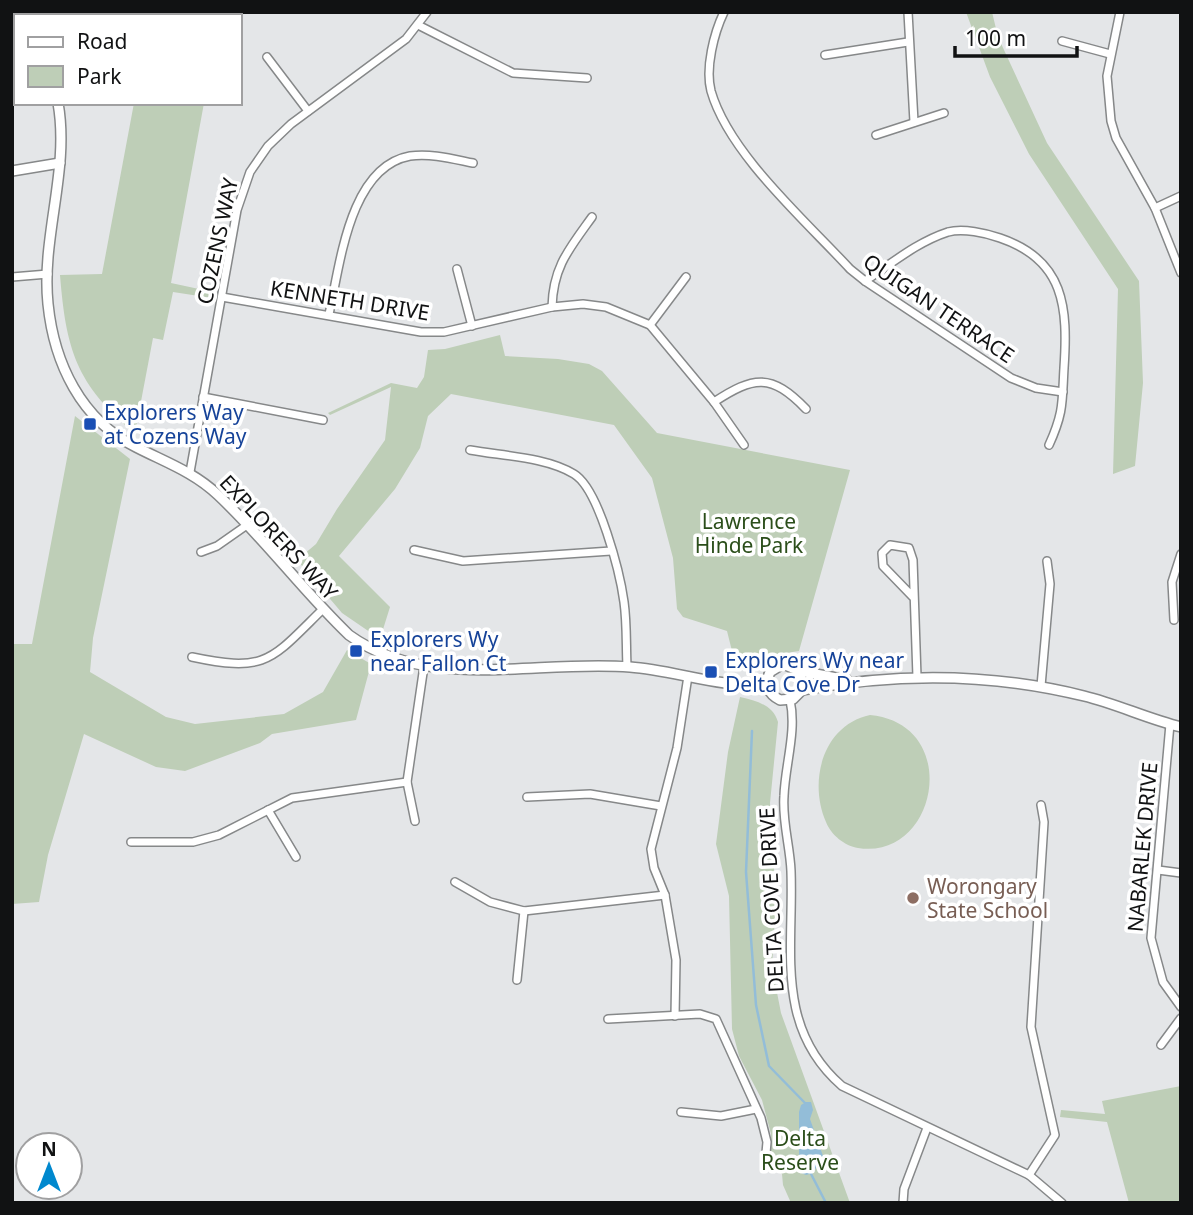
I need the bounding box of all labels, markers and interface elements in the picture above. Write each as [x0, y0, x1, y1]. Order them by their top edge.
legend [14, 14, 242, 105]
scale bar [955, 14, 1078, 58]
text: 100 m [965, 24, 1026, 52]
text: Road [77, 27, 127, 55]
text: Park [77, 62, 122, 90]
street label: COZENS WAY [190, 175, 244, 307]
street label: QUIGAN TERRACE [858, 247, 1020, 369]
street label: KENNETH DRIVE [268, 274, 432, 326]
place label: Explorers Way at Cozens Way [104, 398, 247, 450]
marker: Explorers Way at Cozens Way [82, 416, 98, 432]
street label: EXPLORERS WAY [214, 469, 344, 606]
park label: Lawrence Hinde Park [695, 507, 804, 559]
place label: Explorers Wy near Fallon Ct [370, 625, 507, 677]
marker: Explorers Wy near Fallon Ct [348, 643, 364, 659]
place label: Explorers Wy near Delta Cove Dr [725, 646, 904, 698]
marker: Explorers Wy near Delta Cove Dr [703, 664, 719, 680]
street label: NABARLEK DRIVE [1121, 761, 1163, 933]
street label: DELTA COVE DRIVE [752, 807, 790, 993]
place label: Worongary State School [927, 872, 1048, 924]
marker: Worongary State School [905, 890, 921, 906]
park label: Delta Reserve [761, 1124, 839, 1176]
north arrow [14, 1131, 84, 1201]
text: N [41, 1136, 57, 1162]

